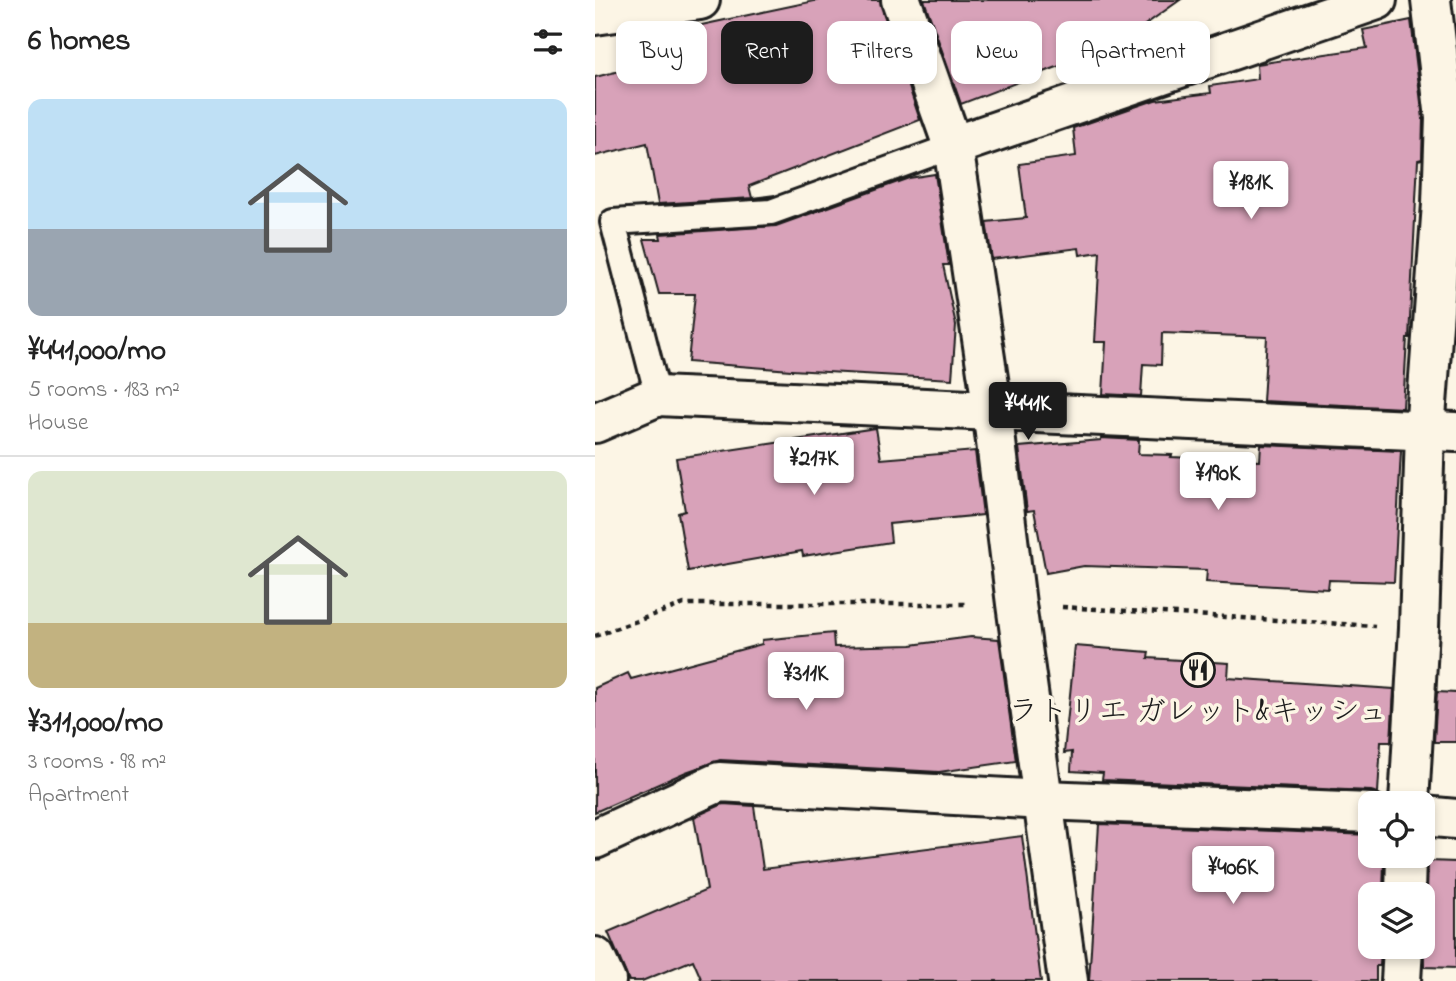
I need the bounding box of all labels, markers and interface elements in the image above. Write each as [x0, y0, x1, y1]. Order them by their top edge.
text: 6 homes [28, 20, 131, 64]
chip: Buy [616, 21, 707, 84]
chip: Rent [721, 21, 813, 84]
chip: Filters [827, 21, 937, 84]
chip: New [951, 21, 1042, 84]
chip: Apartment [1056, 21, 1210, 84]
icon: filters [529, 23, 567, 61]
icon: home [235, 145, 361, 271]
pin: ¥181K [1202, 162, 1300, 221]
text: ¥181K [1229, 167, 1273, 200]
text: ¥441,000/mo [28, 330, 166, 374]
text: 5 rooms · 183 m² [28, 374, 180, 407]
pin: ¥441K [979, 382, 1077, 442]
text: ¥441K [1005, 388, 1051, 421]
text: House [28, 407, 88, 440]
pin: ¥217K [765, 438, 863, 497]
text: ¥217K [790, 443, 838, 476]
pin: ¥190K [1169, 452, 1267, 512]
text: ¥190K [1196, 458, 1240, 491]
icon: home [235, 517, 361, 643]
restaurant icon: ラトリエ ガレット&キッシュ [1179, 651, 1217, 689]
pin: ¥311K [757, 652, 855, 712]
text: ¥311K [784, 658, 828, 691]
place label: ラトリエ ガレット&キッシュ [1008, 691, 1388, 735]
text: ¥311,000/mo [28, 702, 163, 746]
text: 3 rooms · 98 m² [28, 746, 166, 779]
text: Apartment [28, 779, 129, 812]
map controls [1358, 791, 1435, 959]
button: locate [1358, 791, 1435, 868]
pin: ¥406K [1184, 846, 1282, 906]
text: ¥406K [1208, 852, 1258, 885]
button: layers [1358, 882, 1435, 959]

